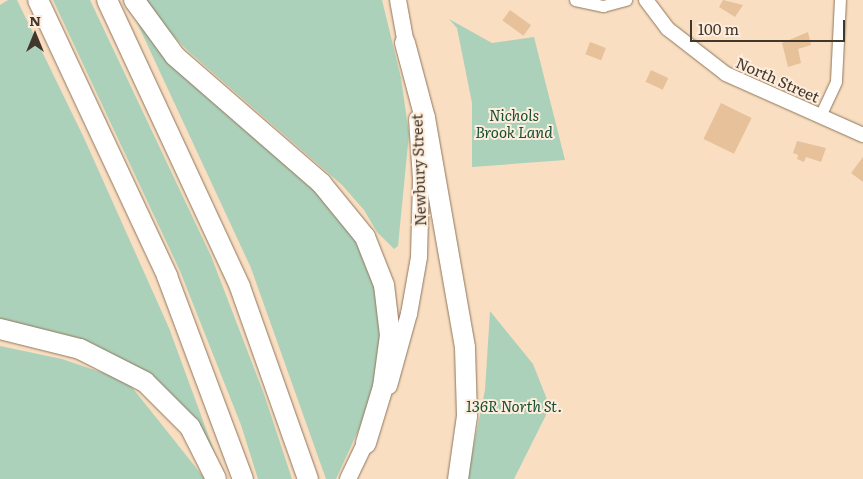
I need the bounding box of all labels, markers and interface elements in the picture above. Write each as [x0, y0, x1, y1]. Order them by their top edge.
north arrow [10, 10, 60, 60]
text: N [29, 10, 41, 30]
scale bar [693, 10, 848, 42]
text: 100 m [698, 17, 739, 40]
street label: North Street [733, 53, 823, 105]
park label: Nichols Brook Land [475, 105, 553, 140]
street label: Newbury Street [407, 113, 429, 227]
park label: 136R North St. [466, 397, 562, 415]

